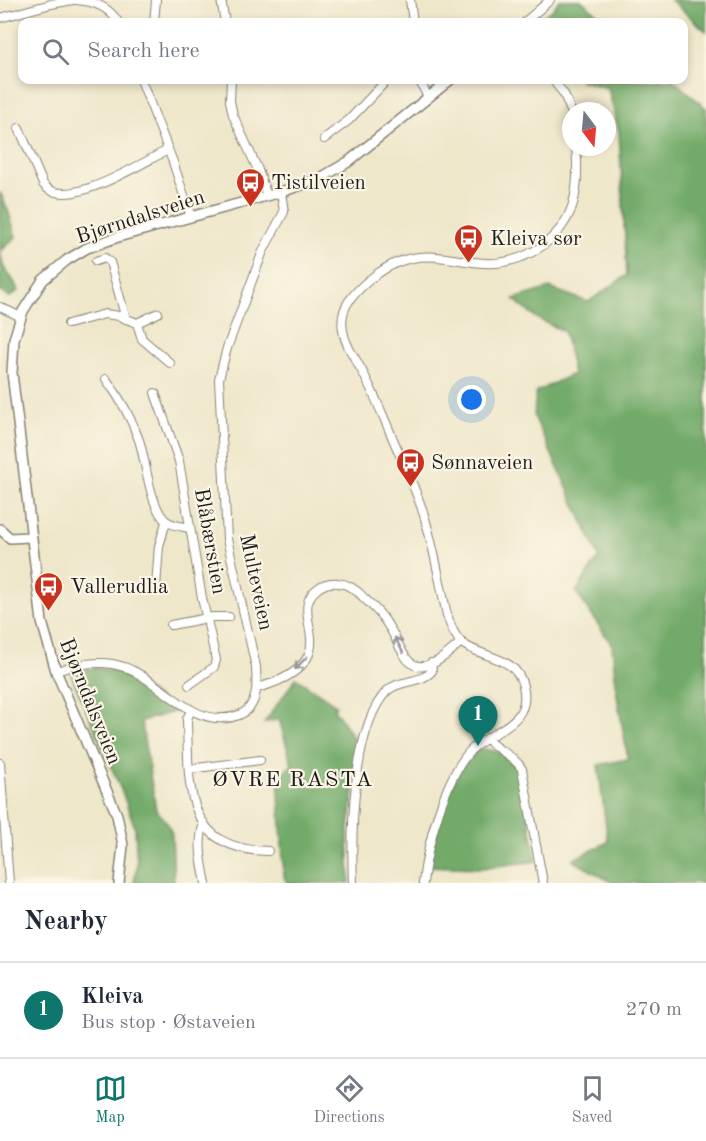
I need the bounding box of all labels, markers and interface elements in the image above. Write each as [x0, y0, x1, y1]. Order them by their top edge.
search box [18, 18, 688, 84]
icon: search [39, 35, 72, 68]
text: Search here [87, 40, 200, 62]
north arrow [562, 102, 616, 156]
bus stop icon: Tistilveien [234, 166, 266, 208]
place label: Tistilveien [271, 173, 366, 194]
street label: Bjørndalsveien [73, 187, 208, 248]
bus stop icon: Kleiva sør [453, 222, 485, 264]
place label: Kleiva sør [490, 229, 582, 250]
your location [457, 385, 486, 414]
bus stop icon: Sønnaveien [394, 446, 426, 488]
place label: Sønnaveien [431, 453, 533, 474]
street label: Blåbærstien [190, 486, 229, 596]
street label: Multeveien [235, 532, 276, 632]
bus stop icon: Vallerudlia [33, 570, 65, 612]
place label: Vallerudlia [70, 577, 168, 598]
street label: Bjørndalsveien [55, 635, 124, 768]
one-way arrow [393, 637, 405, 655]
one-way arrow [293, 656, 308, 671]
pin: 1 [458, 696, 498, 746]
district label: ØVRE RASTA [212, 769, 374, 791]
text: Nearby [24, 909, 108, 935]
text: Kleiva [81, 986, 144, 1008]
text: 1 [38, 1000, 49, 1020]
text: 270 m [626, 1000, 682, 1020]
text: Bus stop · Østaveien [81, 1013, 256, 1033]
tab: Map [94, 1072, 127, 1128]
tab: Directions [314, 1072, 385, 1128]
tab: Saved [572, 1072, 612, 1128]

